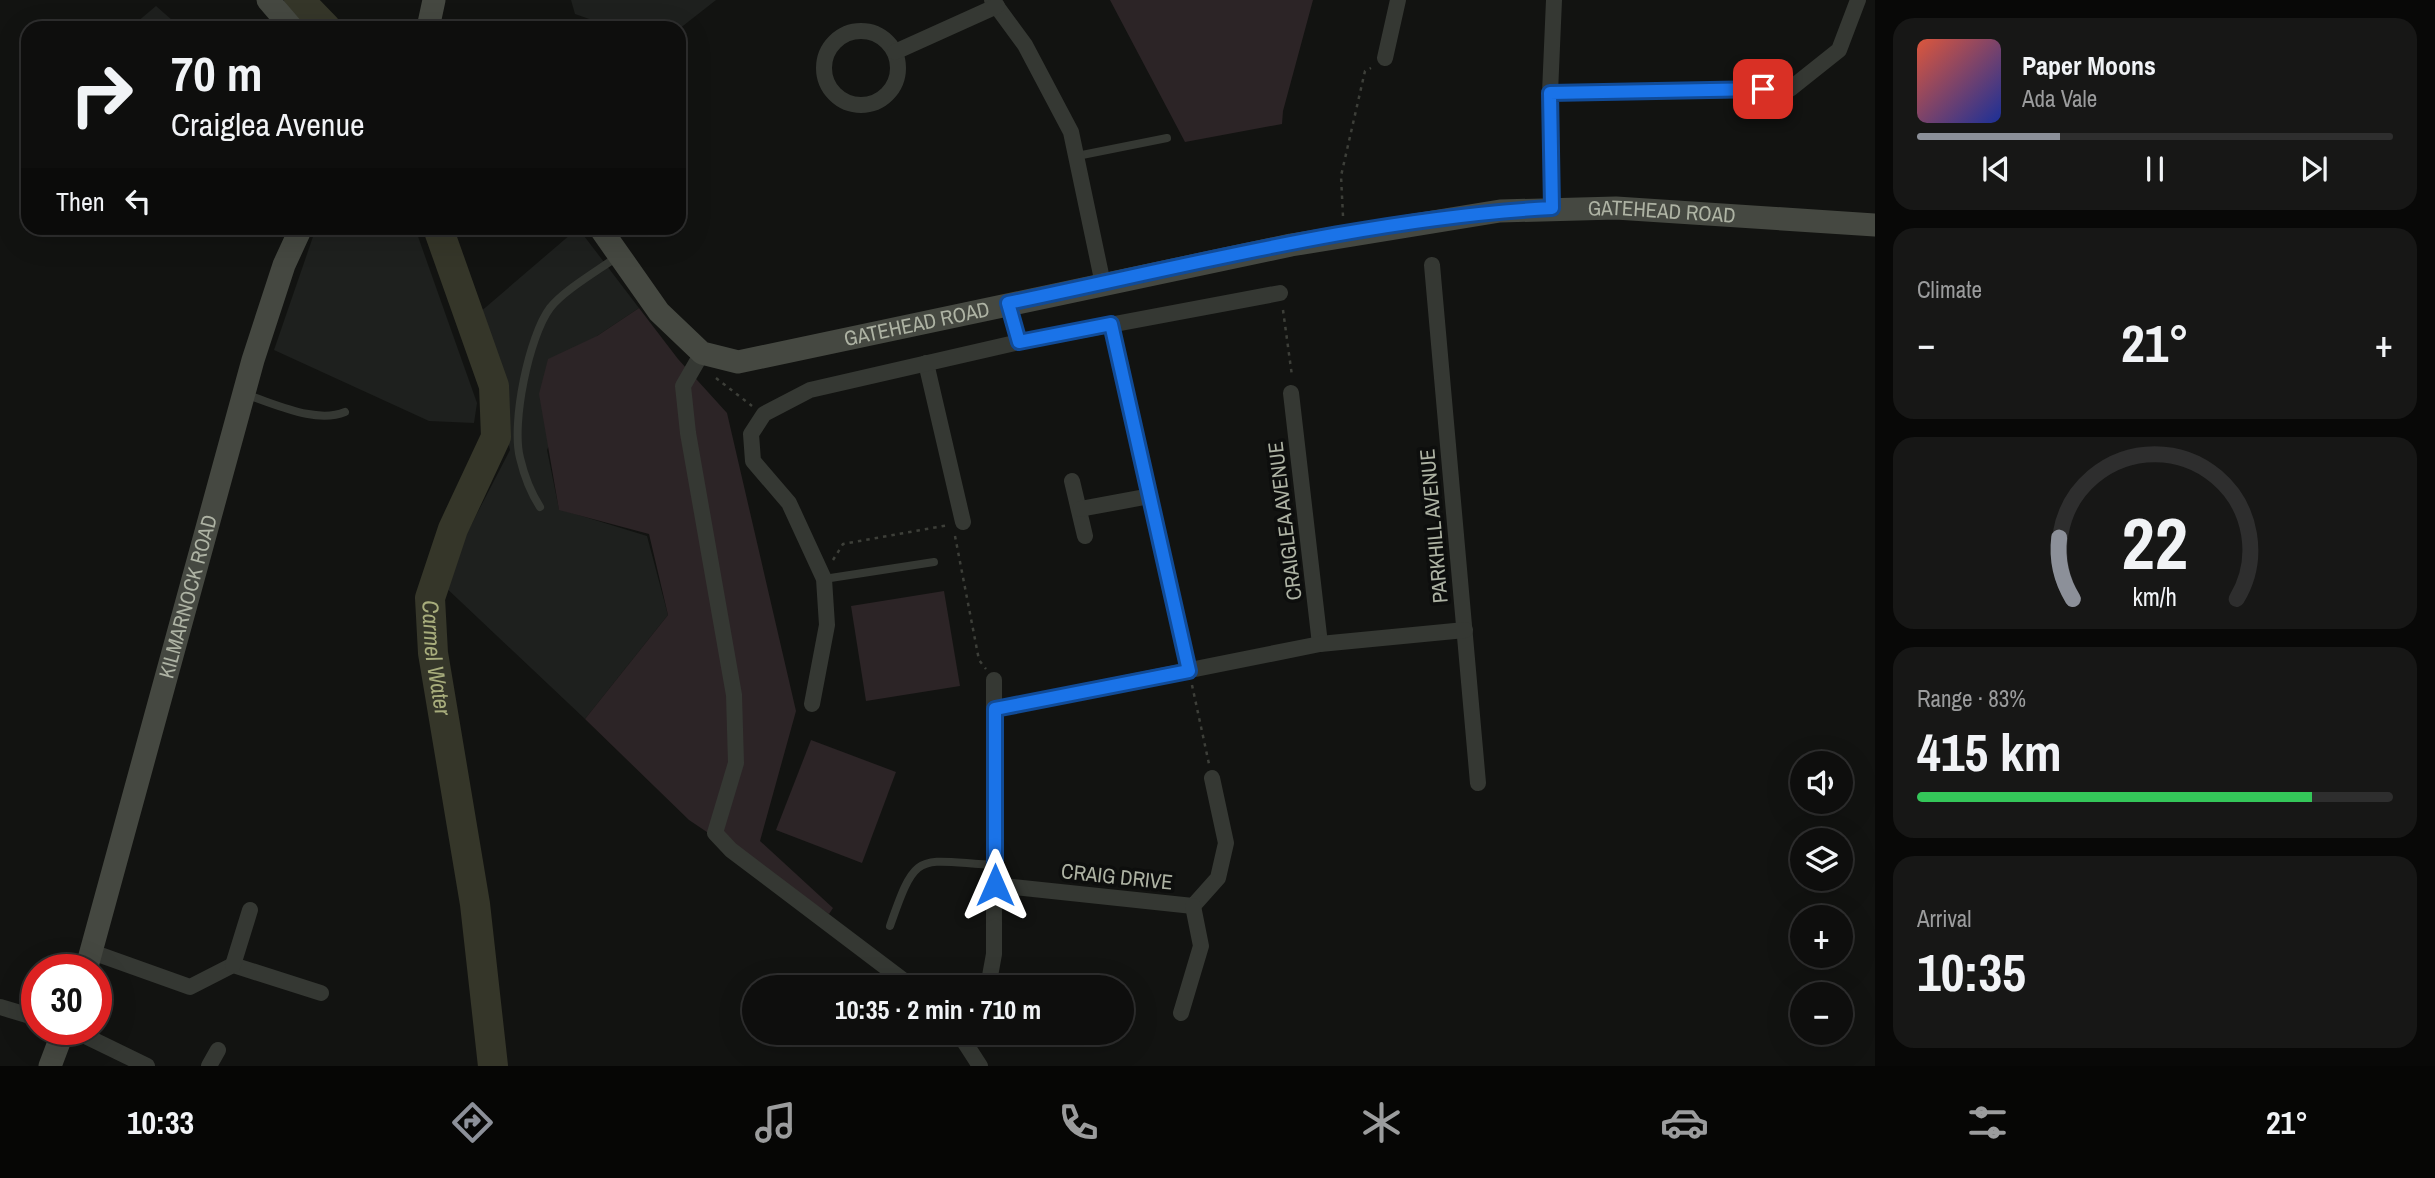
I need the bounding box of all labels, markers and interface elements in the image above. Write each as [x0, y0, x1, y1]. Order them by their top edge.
text: 70 m [171, 40, 263, 106]
text: Paper Moons [2022, 48, 2156, 83]
icon: right [56, 49, 147, 140]
pin [1733, 59, 1793, 119]
icon: arrive [1744, 70, 1782, 108]
text: Ada Vale [2022, 83, 2097, 114]
text: Craiglea Avenue [171, 103, 365, 146]
icon: previous [1977, 150, 2015, 188]
icon: pause [2136, 150, 2174, 188]
icon: next [2295, 150, 2333, 188]
icon: left [119, 182, 157, 220]
text: Then [56, 184, 105, 219]
street label: GATEHEAD ROAD [1587, 193, 1737, 230]
text: Climate [1917, 274, 1982, 305]
street label: GATEHEAD ROAD [841, 294, 992, 353]
text: 21° [2121, 308, 2189, 378]
text: − [1917, 318, 1935, 369]
text: + [2375, 318, 2393, 369]
street label: CRAIGLEA AVENUE [1260, 440, 1309, 602]
street label: PARKHILL AVENUE [1412, 448, 1455, 604]
text: 22 [2122, 494, 2188, 592]
street label: KILMARNOCK ROAD [151, 512, 224, 682]
text: km/h [2133, 580, 2177, 614]
water label: Carmel Water [415, 599, 459, 718]
text: Range · 83% [1917, 683, 2026, 714]
text: 415 km [1917, 717, 2062, 787]
map controls [1790, 751, 1853, 1045]
button: sound [1790, 751, 1853, 814]
button: layers [1790, 828, 1853, 891]
position arrow [958, 848, 1032, 922]
street label: CRAIG DRIVE [1060, 856, 1174, 897]
text: Arrival [1917, 903, 1972, 934]
button: + [1790, 905, 1853, 968]
text: 10:35 [1917, 937, 2026, 1007]
speed limit sign: 30 [21, 954, 112, 1045]
button: − [1790, 982, 1853, 1045]
text: 10:35 · 2 min · 710 m [835, 992, 1041, 1027]
icon: directions [448, 1098, 497, 1147]
icon: music [751, 1098, 800, 1147]
icon: phone [1054, 1098, 1103, 1147]
icon: climate [1357, 1098, 1406, 1147]
icon: car [1660, 1098, 1709, 1147]
icon: filters [1963, 1098, 2012, 1147]
text: 10:33 [127, 1101, 194, 1144]
text: 21° [2266, 1101, 2308, 1144]

